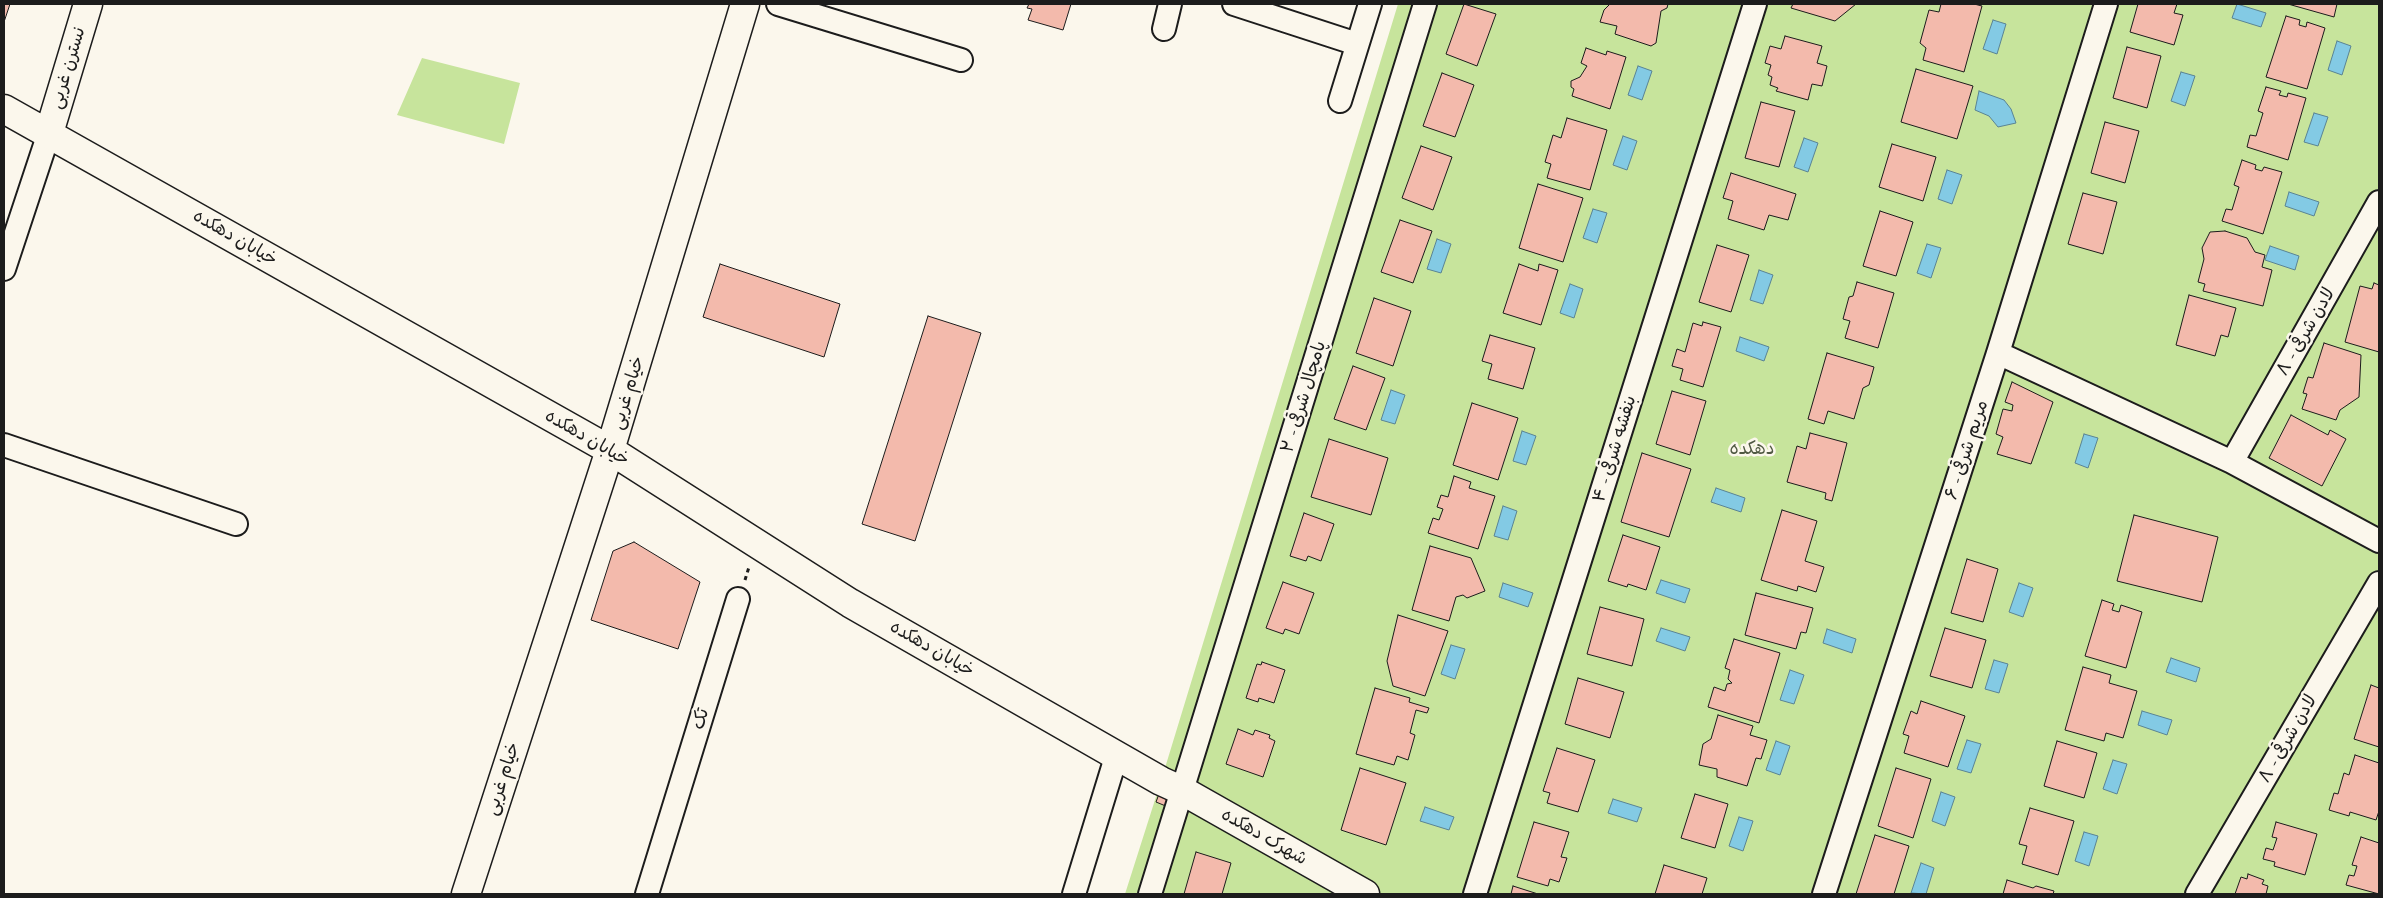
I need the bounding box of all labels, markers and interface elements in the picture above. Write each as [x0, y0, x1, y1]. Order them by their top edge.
street label: نسترن غربی [45, 24, 91, 112]
street label: خیابان دهکده [189, 205, 281, 271]
street label: لادن شرقی - ۸ [2272, 284, 2340, 380]
street label: پامچال شرقی - ۲ [1277, 338, 1331, 456]
street label: خیام غربی [607, 354, 649, 432]
street label: بنفشه شرقی - ۴ [1588, 393, 1642, 505]
street label: مریم شرقی - ۶ [1941, 398, 1993, 502]
street label: خیابان دهکده [541, 405, 633, 471]
park label: دهکده [1730, 438, 1774, 460]
street label: خیابان دهکده [886, 616, 978, 682]
street label: لادن شرقی - ۸ [2254, 691, 2322, 787]
street label: تک [688, 706, 714, 732]
street label: خیام غربی [481, 740, 525, 818]
street label: شهرک دهکده [1217, 804, 1311, 870]

